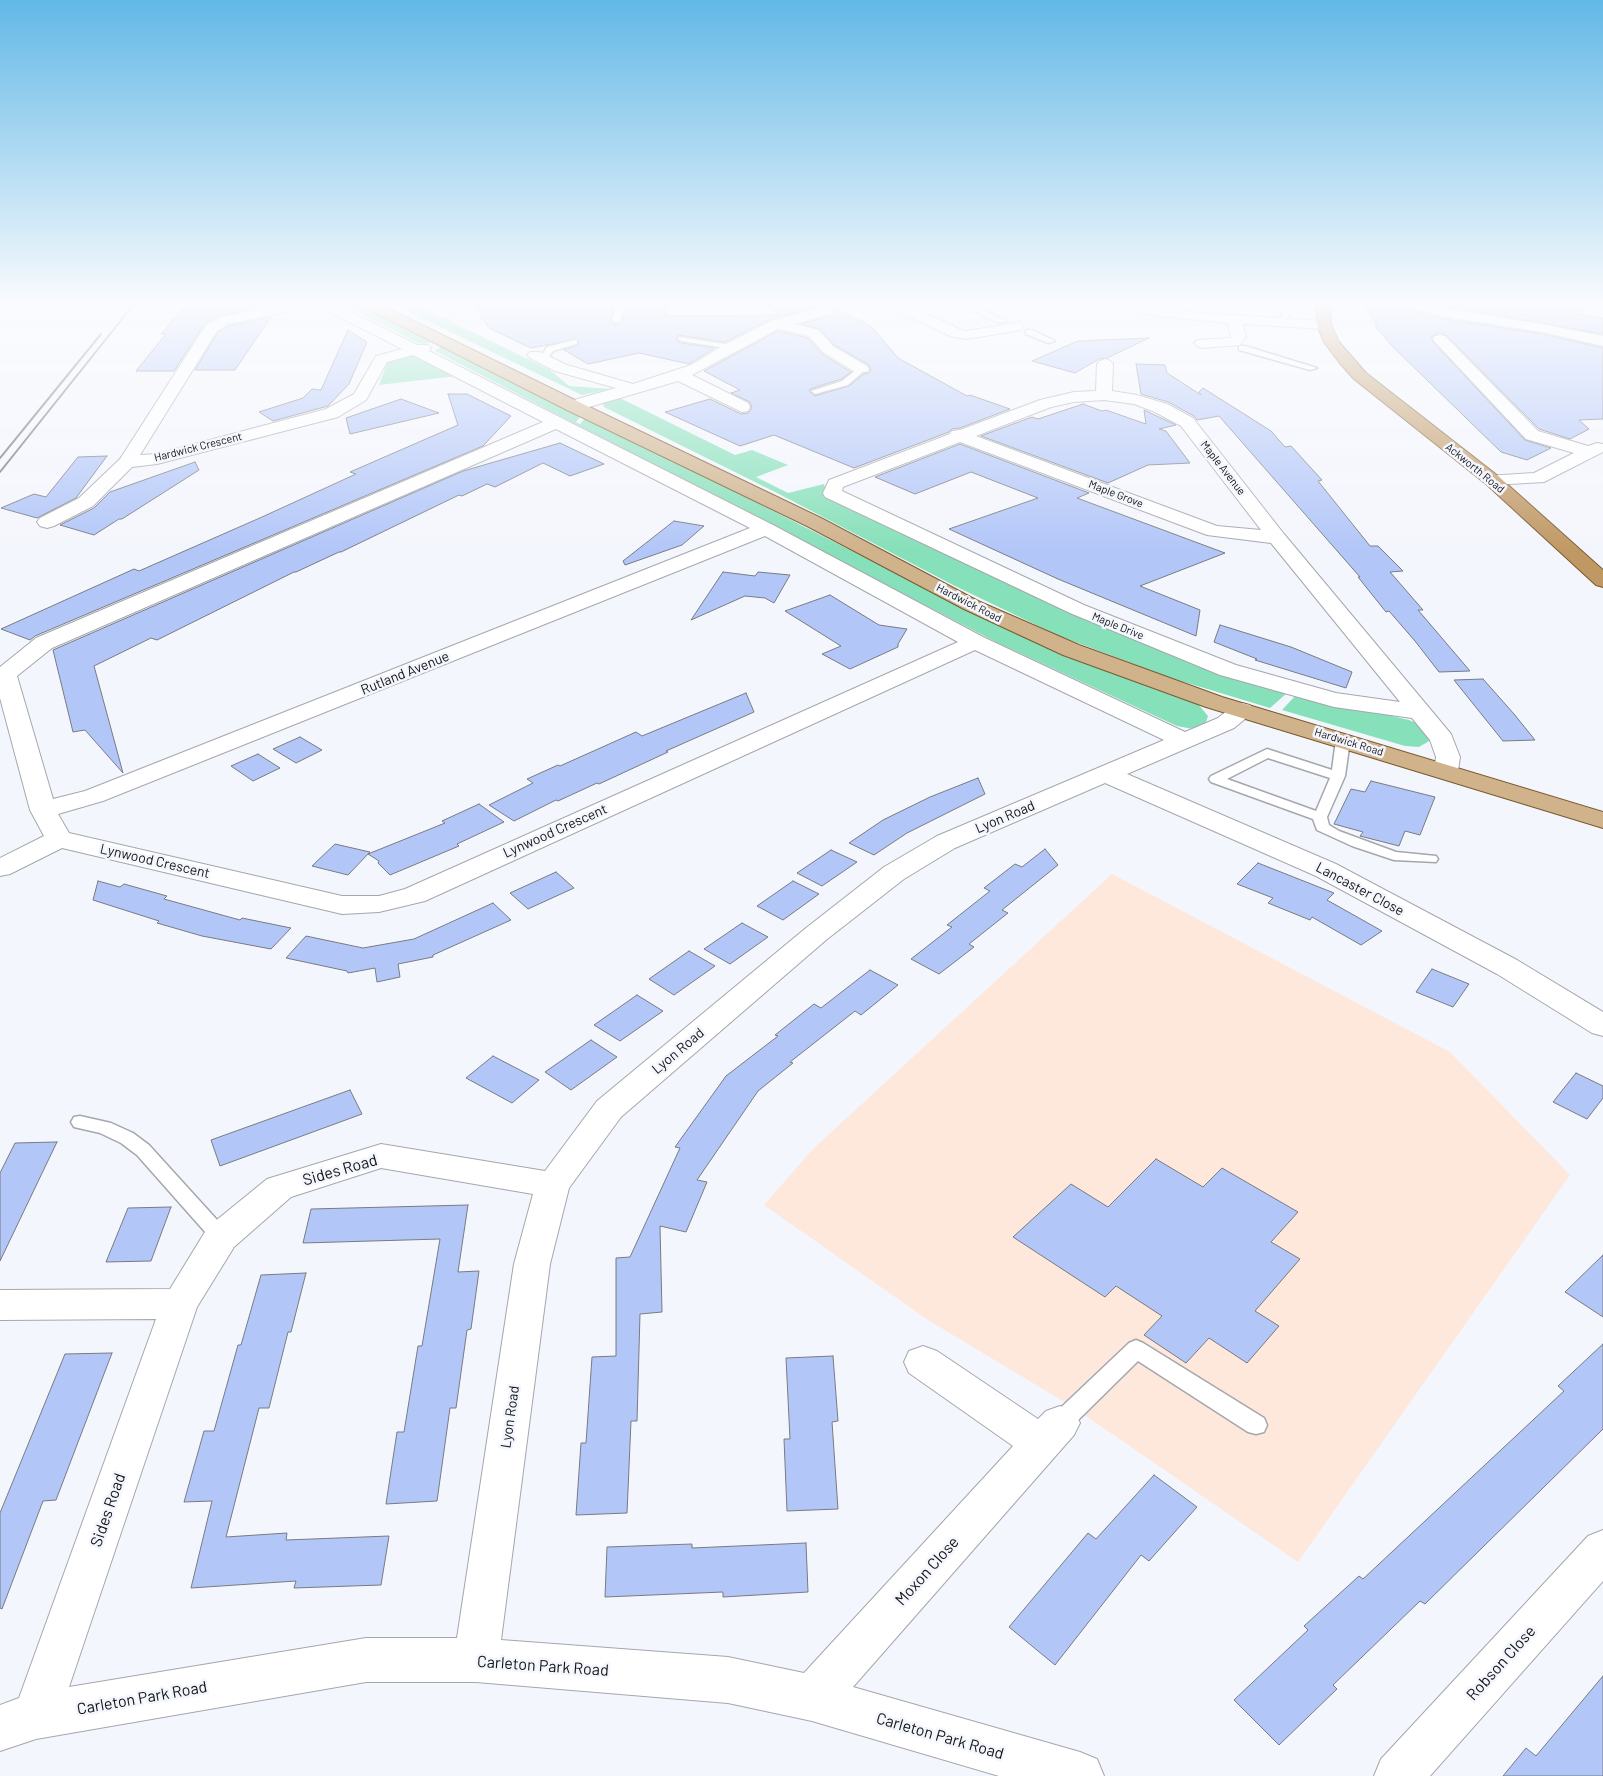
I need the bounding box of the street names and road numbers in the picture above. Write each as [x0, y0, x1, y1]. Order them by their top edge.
street label: Hardwick Crescent [153, 430, 243, 464]
street label: Maple Avenue [1198, 438, 1248, 498]
street label: Ackworth Road [1443, 440, 1507, 496]
street label: Maple Grove [1087, 478, 1145, 510]
street label: Hardwick Road [934, 581, 1004, 625]
street label: Maple Drive [1090, 610, 1146, 642]
street label: Rutland Avenue [358, 648, 452, 698]
street label: Hardwick Road [1313, 725, 1385, 759]
street label: Lyon Road [973, 797, 1037, 837]
street label: Lynwood Crescent [500, 801, 610, 861]
street label: Lynwood Crescent [98, 840, 212, 882]
street label: Lancaster Close [1313, 859, 1407, 919]
street label: Lyon Road [648, 1024, 708, 1078]
street label: Sides Road [300, 1150, 380, 1190]
street label: Lyon Road [497, 1385, 523, 1449]
street label: Sides Road [86, 1471, 130, 1549]
street label: Moxon Close [891, 1533, 963, 1609]
street label: Robson Close [1462, 1622, 1540, 1704]
street label: Carleton Park Road [477, 1652, 609, 1680]
street label: Carleton Park Road [75, 1677, 209, 1719]
street label: Carleton Park Road [874, 1709, 1006, 1763]

